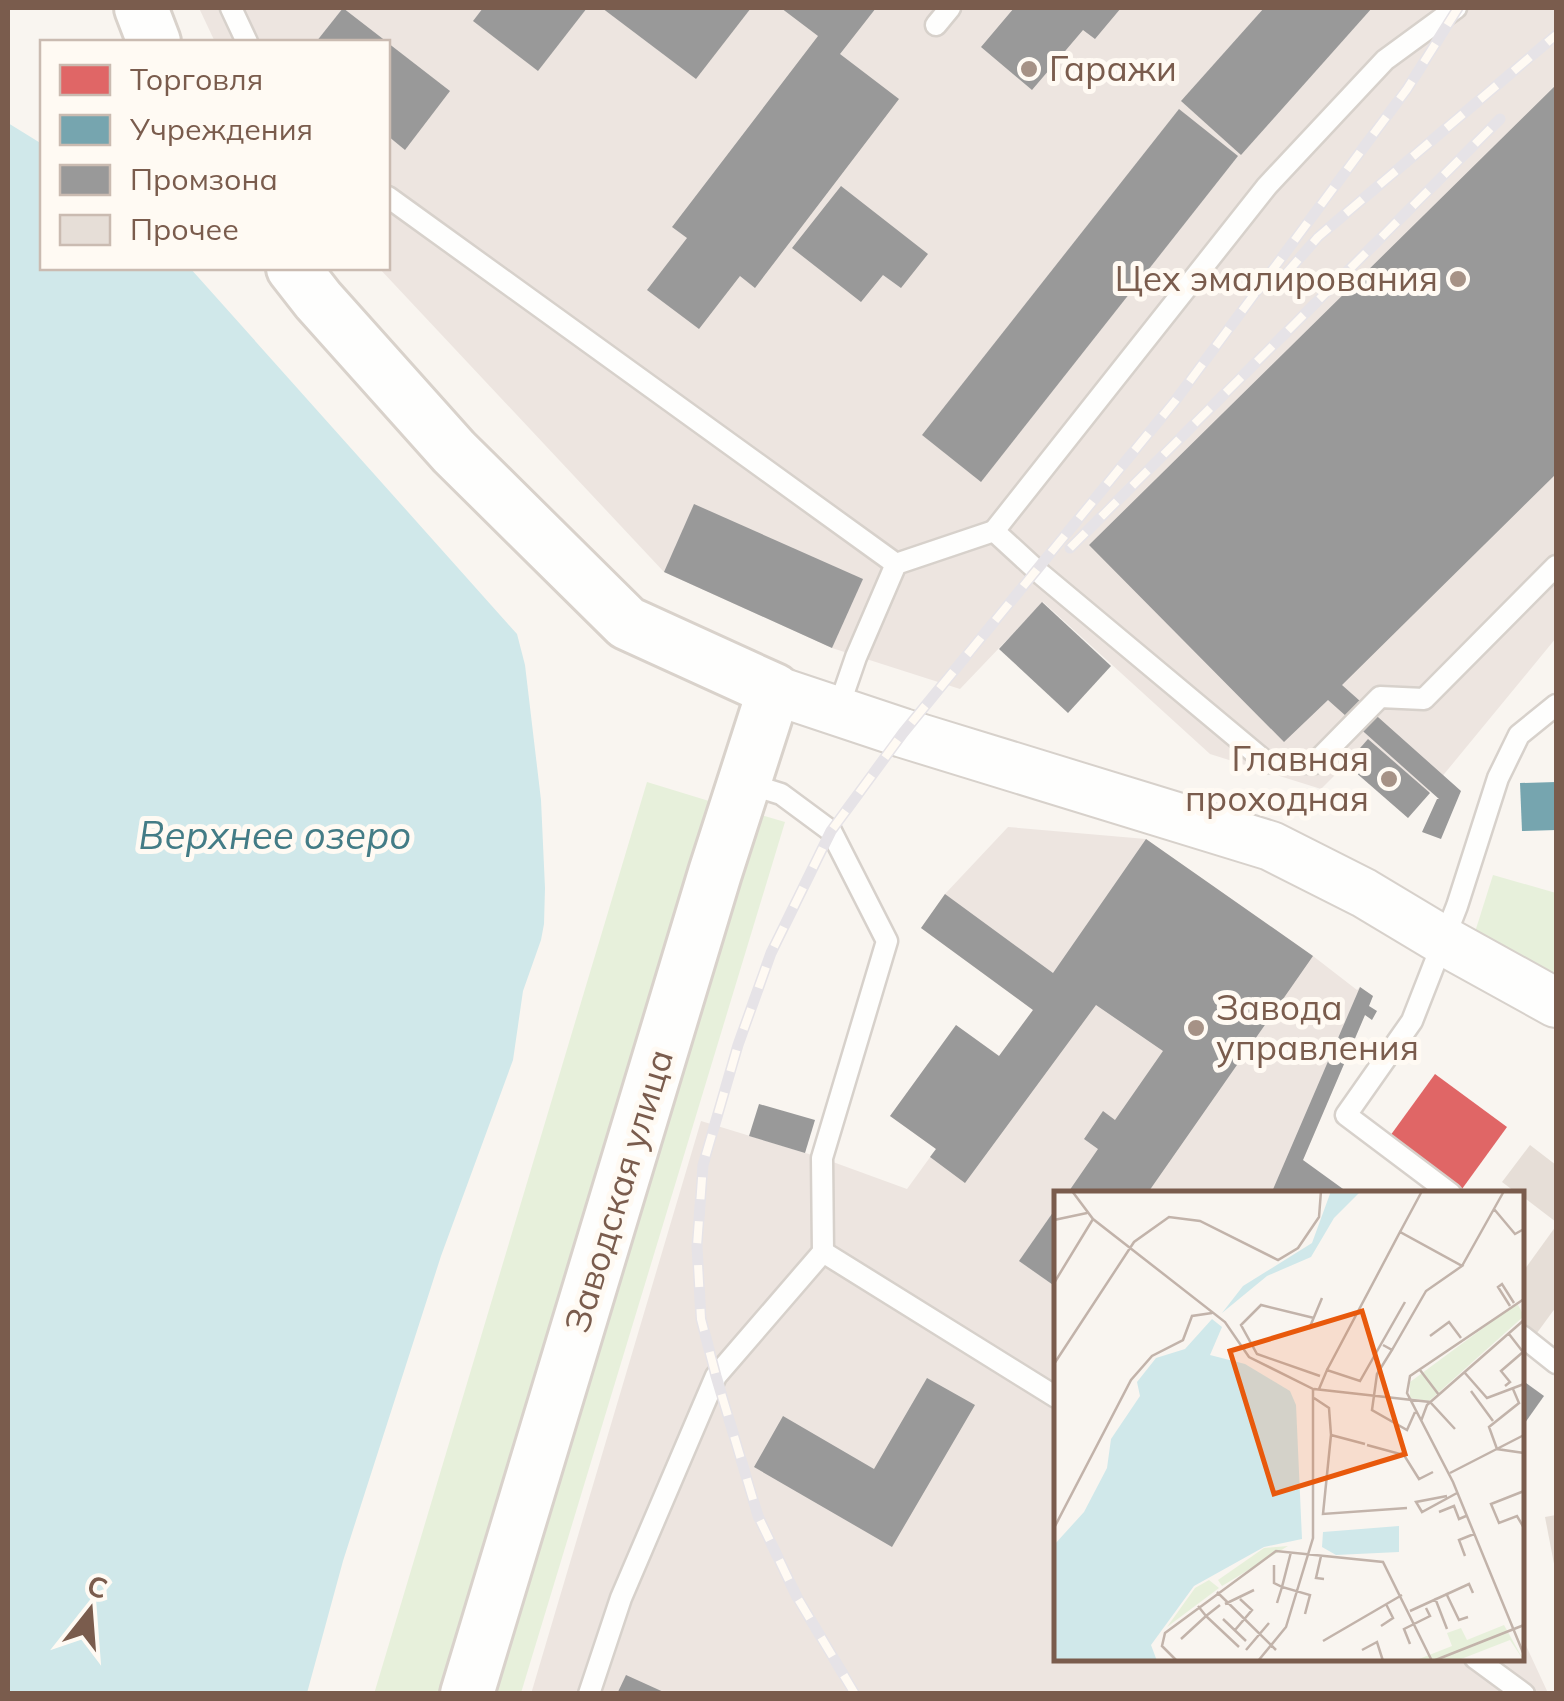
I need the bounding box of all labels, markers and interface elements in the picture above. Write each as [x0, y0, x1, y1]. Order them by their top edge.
legend [40, 40, 390, 270]
place label: Гаражи [1049, 46, 1177, 90]
marker: Гаражи [1018, 58, 1040, 80]
text: Торговля [130, 60, 263, 98]
text: Учреждения [129, 110, 313, 148]
text: Промзона [130, 160, 278, 198]
text: Прочее [130, 210, 239, 248]
place label: Цех эмалирования [1115, 256, 1438, 300]
marker: Цех эмалирования [1447, 268, 1469, 290]
place label: Главная проходная [1185, 736, 1369, 820]
marker: Главная проходная [1378, 768, 1400, 790]
water label: Верхнее озеро [139, 811, 411, 859]
place label: Завода управления [1216, 985, 1419, 1069]
marker: Завода управления [1185, 1017, 1207, 1039]
street label: Заводская улица [554, 1044, 682, 1337]
inset map [1054, 1191, 1524, 1661]
north arrow [40, 1561, 140, 1661]
text: С [83, 1567, 112, 1606]

